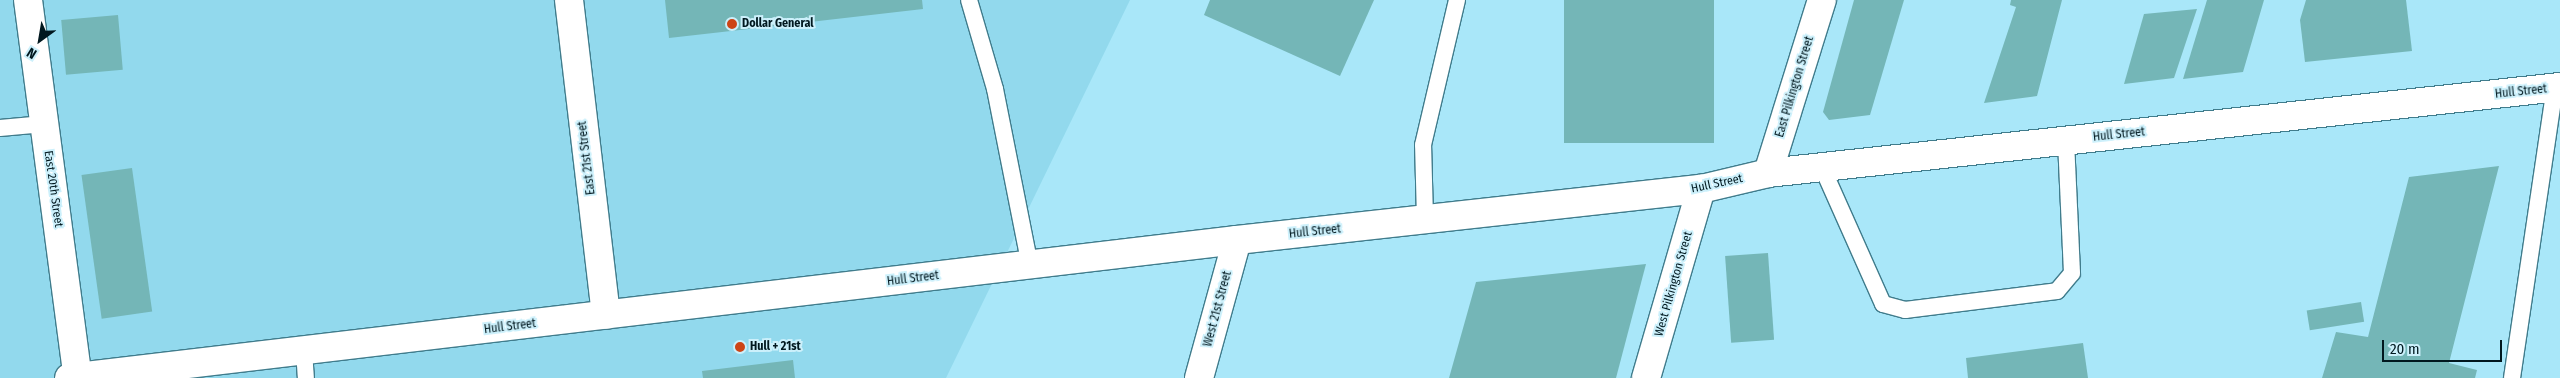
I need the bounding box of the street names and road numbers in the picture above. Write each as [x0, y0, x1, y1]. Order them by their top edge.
street label: East Pilkington Street [1773, 35, 1817, 139]
street label: Hull Street [2494, 82, 2548, 102]
street label: East 21st Street [575, 120, 599, 196]
street label: Hull Street [2092, 125, 2146, 145]
street label: East 20th Street [40, 150, 66, 228]
street label: Hull Street [1690, 172, 1744, 196]
street label: Hull Street [1288, 222, 1342, 242]
street label: West Pilkington Street [1652, 230, 1696, 338]
street label: Hull Street [886, 269, 940, 289]
street label: West 21st Street [1201, 270, 1235, 348]
street label: Hull Street [483, 317, 537, 337]

